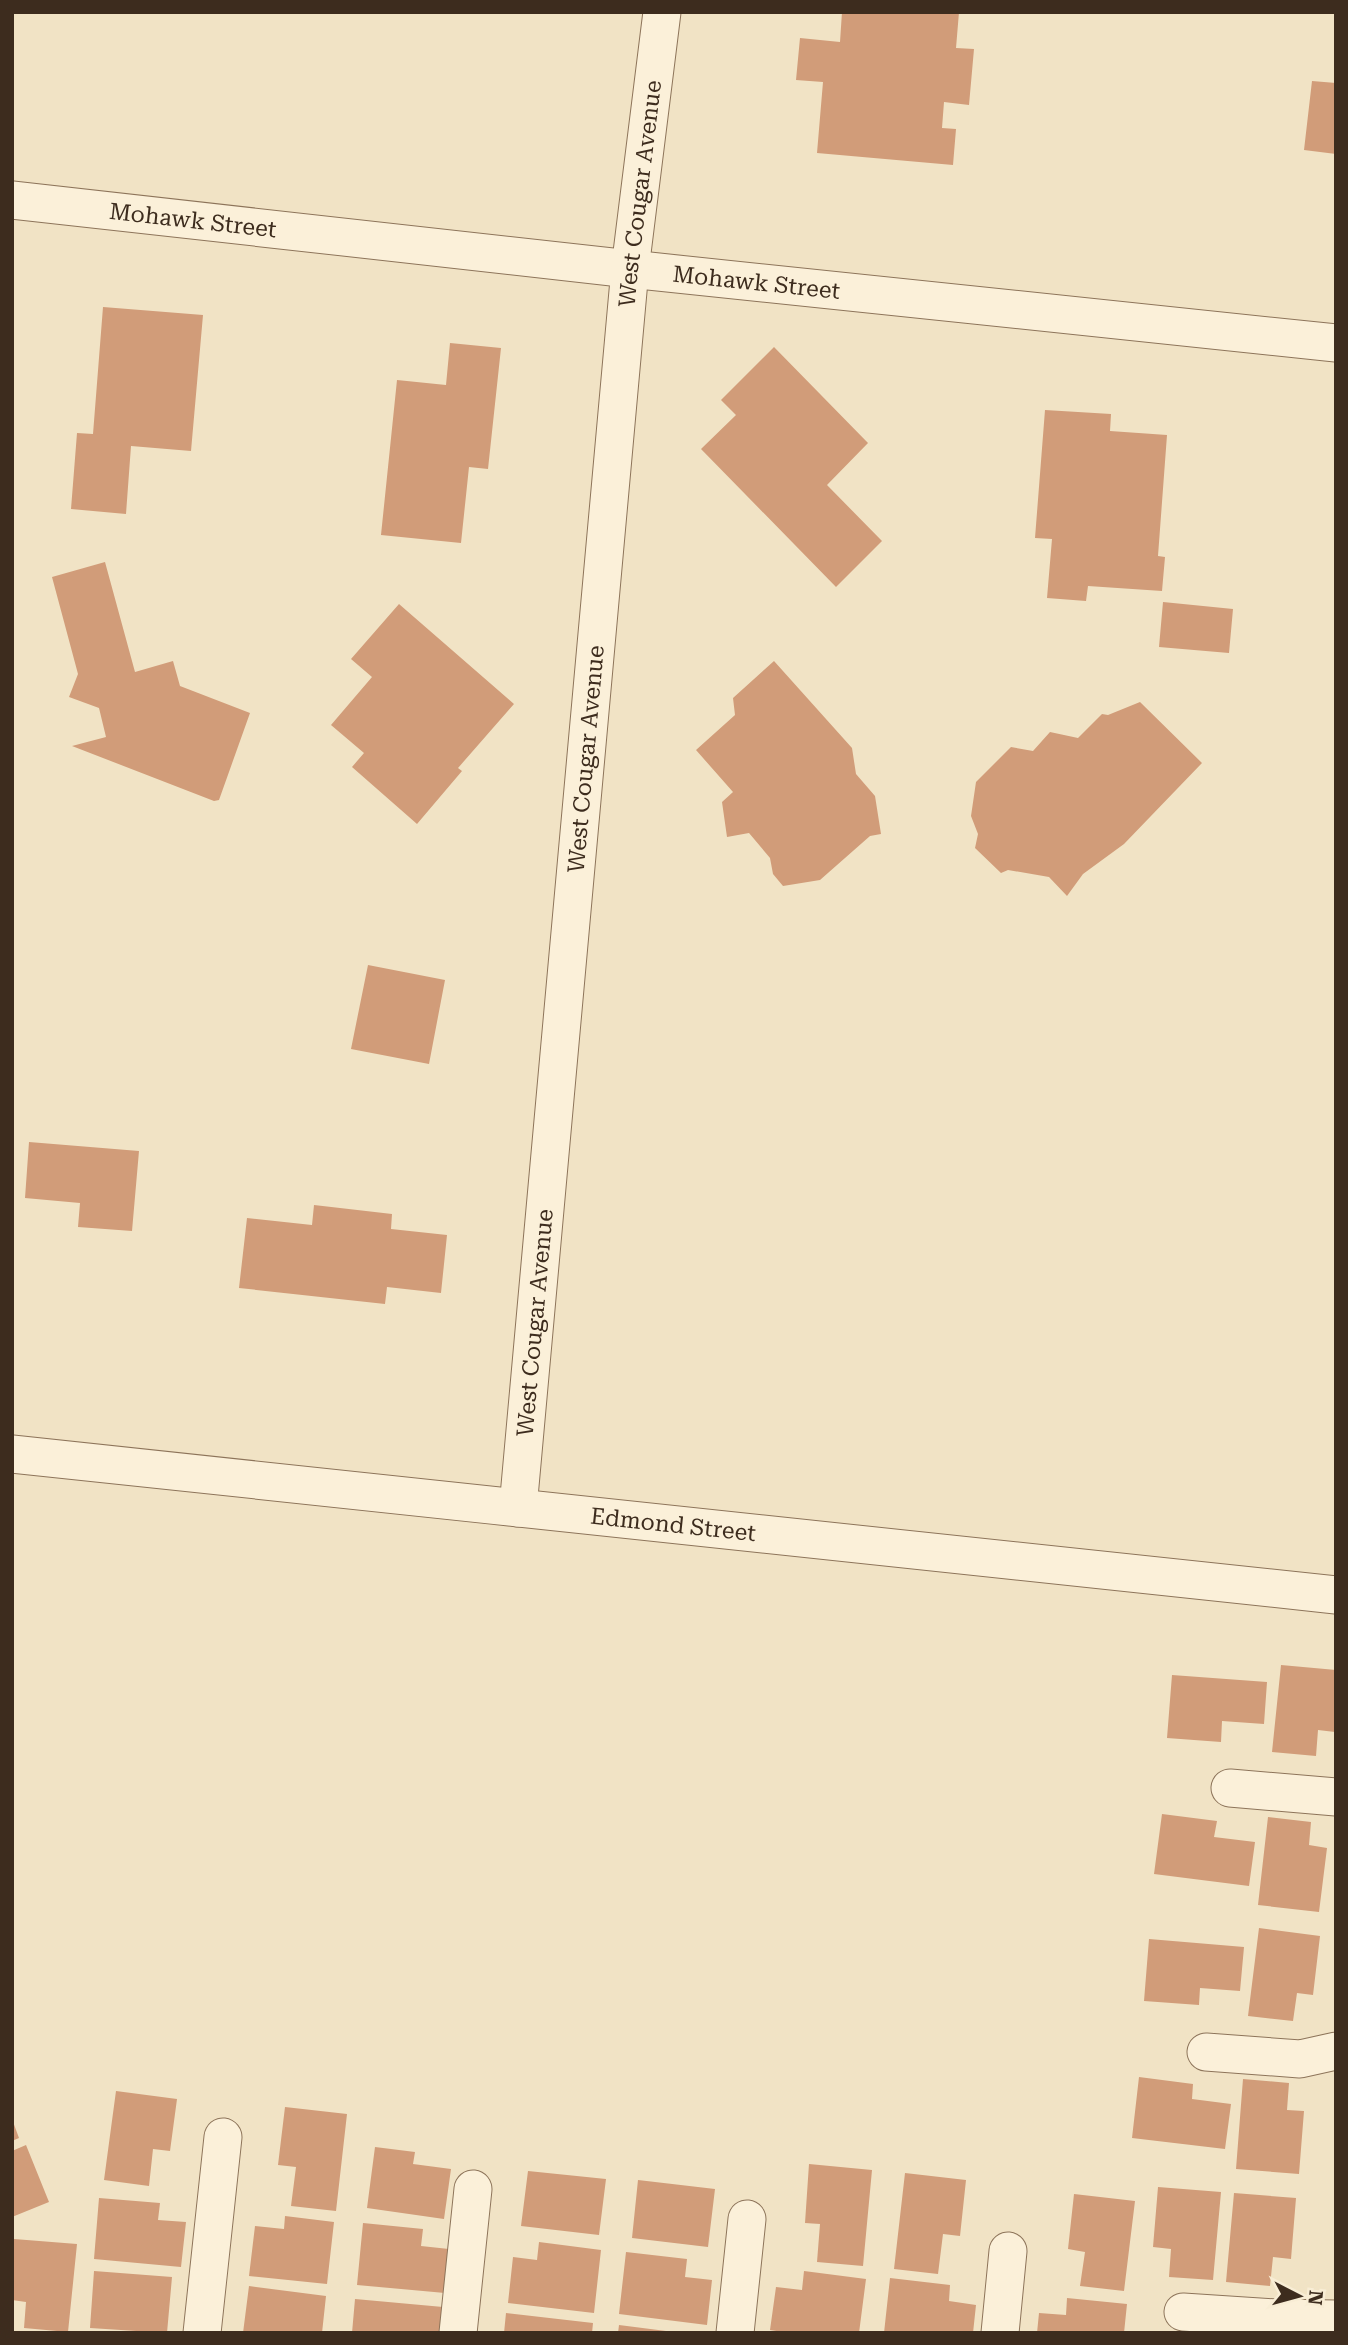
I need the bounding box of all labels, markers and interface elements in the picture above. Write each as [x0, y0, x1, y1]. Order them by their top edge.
street label: West Cougar Avenue [614, 79, 667, 308]
street label: Mohawk Street [108, 198, 278, 243]
street label: Mohawk Street [671, 261, 842, 305]
street label: West Cougar Avenue [562, 644, 610, 874]
street label: West Cougar Avenue [512, 1208, 559, 1438]
street label: Edmond Street [589, 1503, 758, 1547]
north arrow [1264, 2261, 1334, 2331]
text: N [1303, 2289, 1328, 2307]

